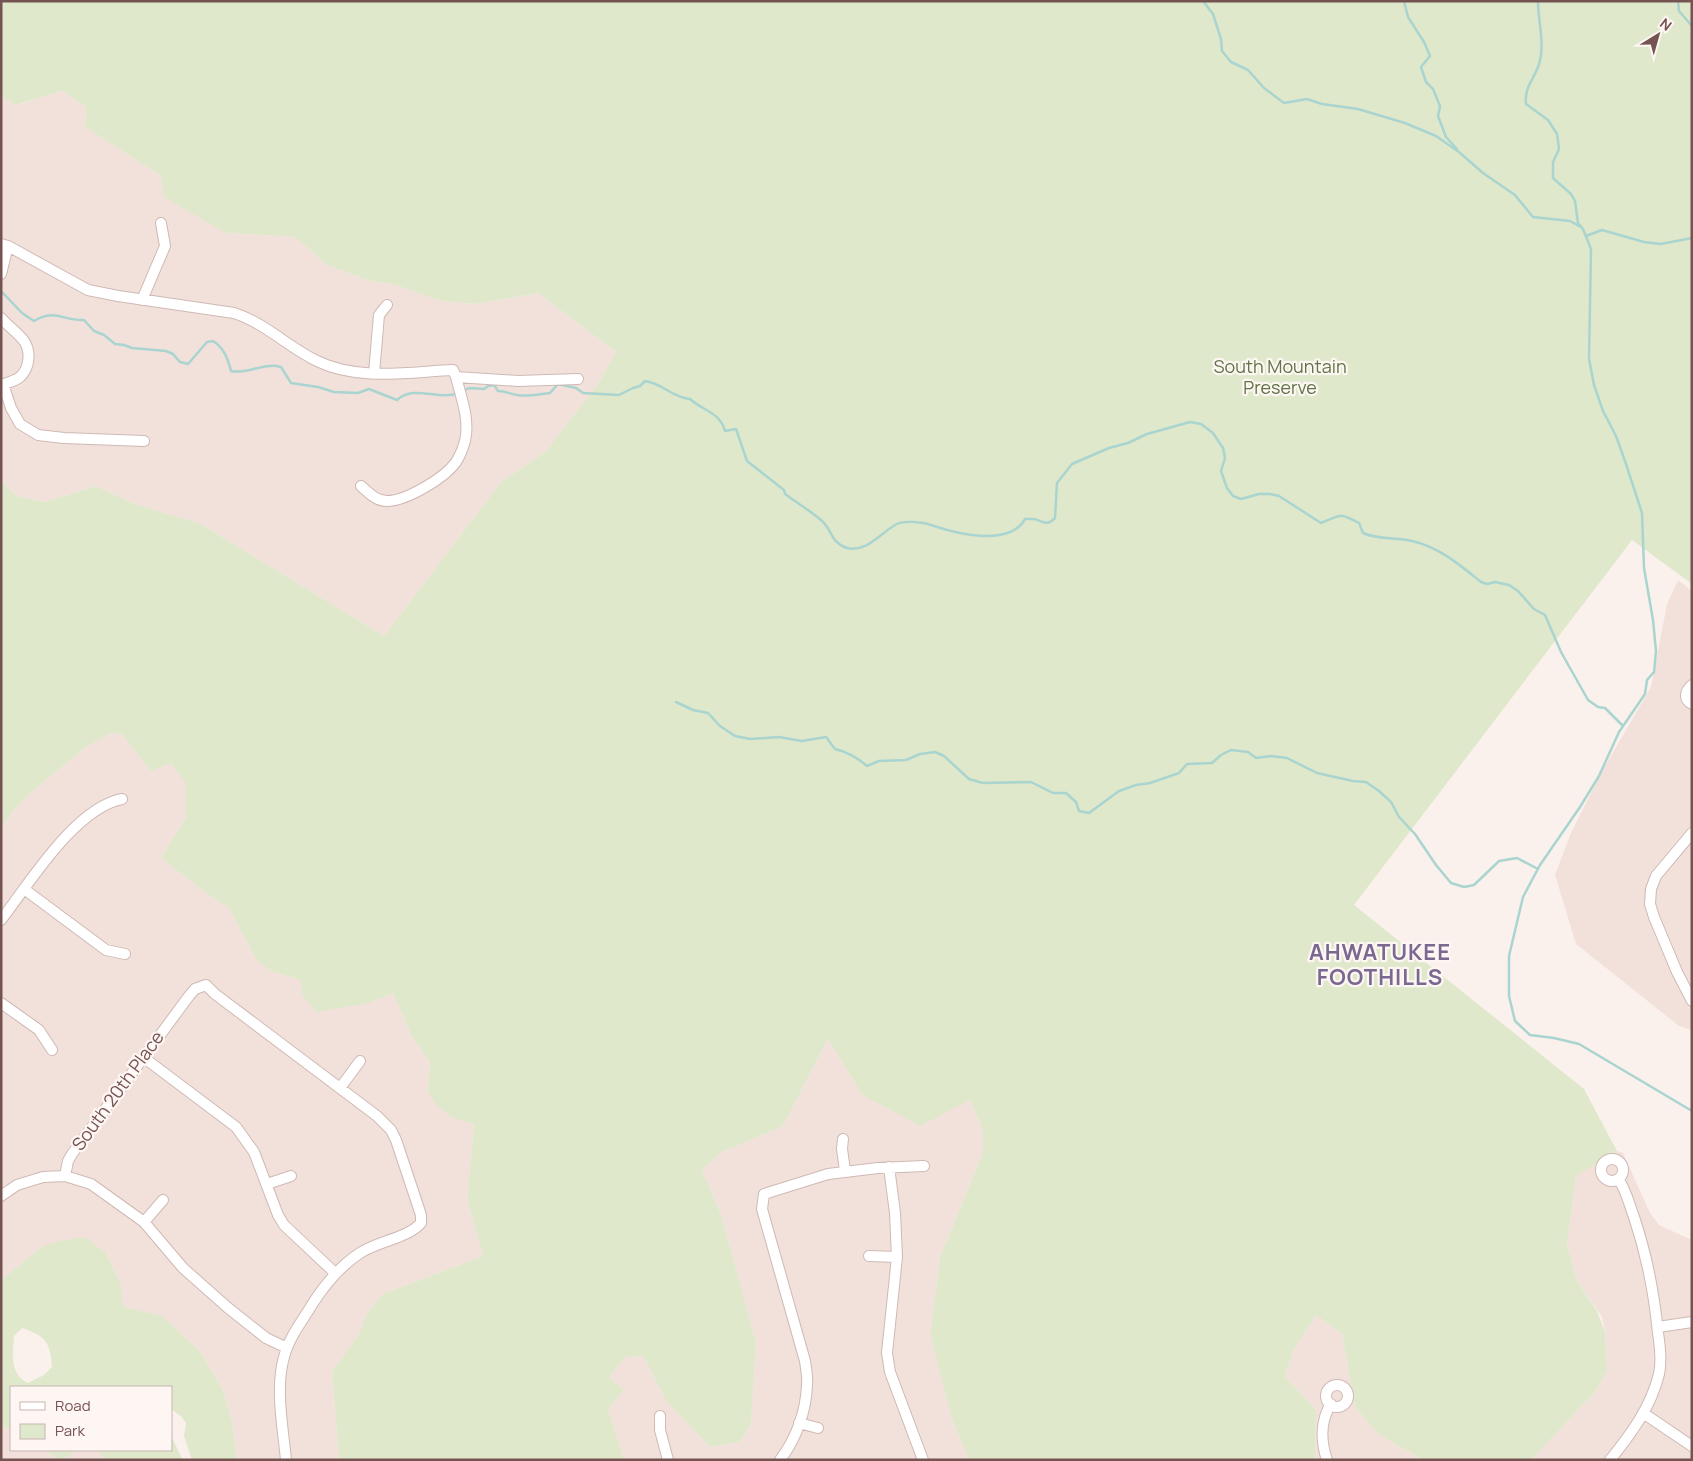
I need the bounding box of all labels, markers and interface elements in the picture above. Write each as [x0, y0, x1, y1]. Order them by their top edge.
north arrow [1633, 10, 1683, 60]
text: N [1656, 14, 1676, 35]
park label: South Mountain Preserve [1213, 354, 1347, 399]
district label: AHWATUKEE FOOTHILLS [1309, 937, 1451, 992]
street label: South 20th Place [66, 1026, 169, 1155]
legend [10, 1386, 172, 1451]
text: Road [55, 1395, 91, 1416]
text: Park [55, 1420, 85, 1441]

